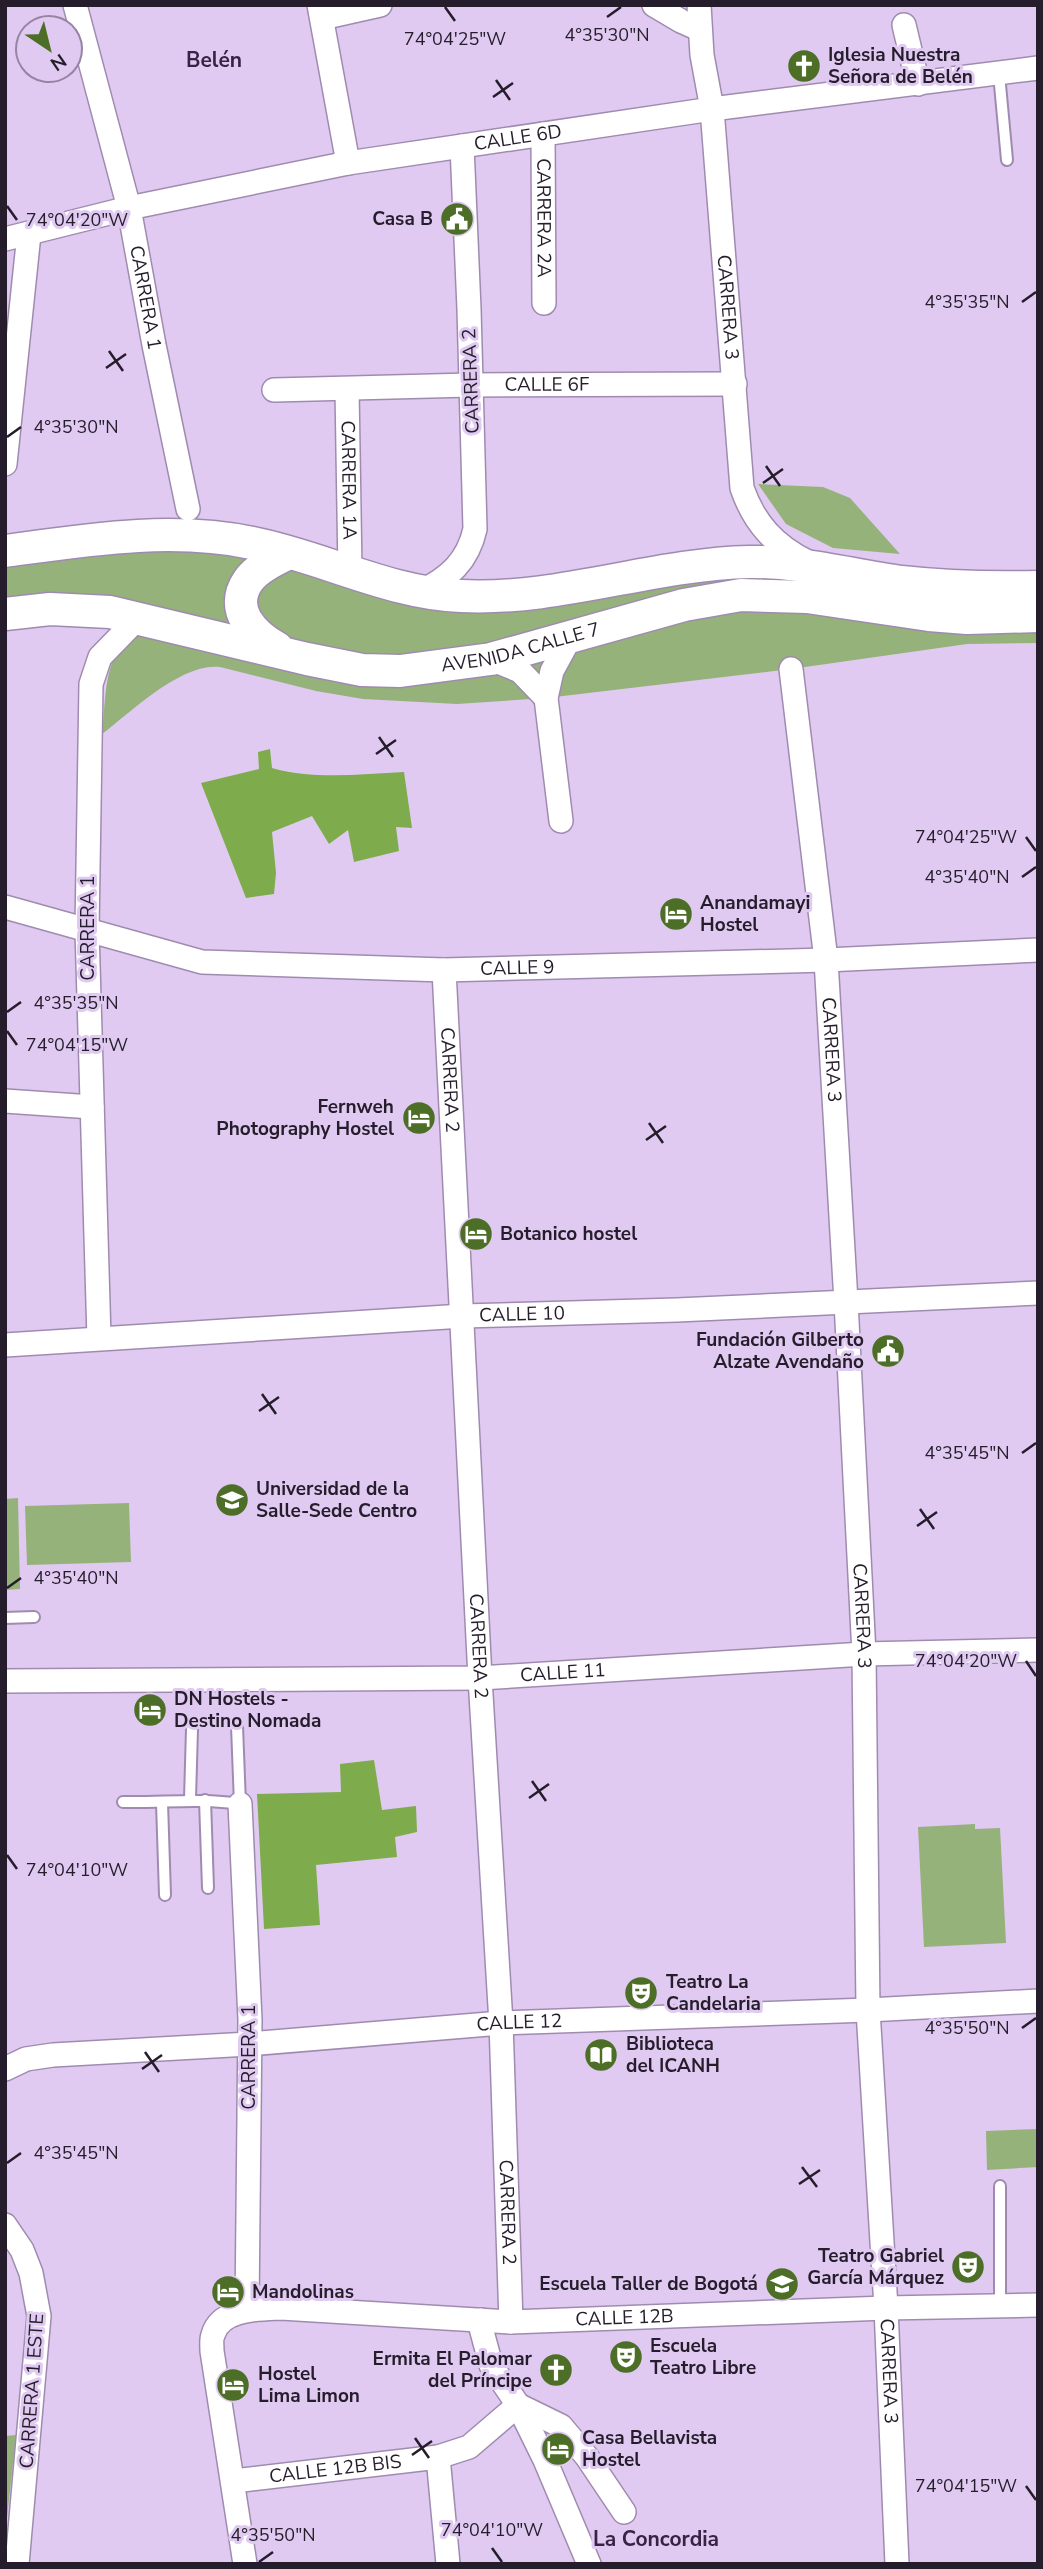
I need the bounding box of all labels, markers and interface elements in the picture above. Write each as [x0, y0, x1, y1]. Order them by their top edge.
north arrow [14, 14, 84, 84]
text: 4°35'30"N [564, 23, 650, 47]
text: 74°04'25"W [404, 27, 506, 51]
place label: Iglesia Nuestra Señora de Belén [828, 42, 973, 90]
district label: Belén [186, 46, 242, 74]
text: N [45, 47, 71, 77]
church icon: Iglesia Nuestra Señora de Belén [785, 47, 823, 85]
street label: CALLE 6D [472, 118, 563, 157]
street label: CARRERA 2A [530, 158, 557, 278]
public building icon: Casa B [438, 200, 476, 238]
place label: Casa B [372, 206, 433, 232]
text: 74°04'20"W [26, 208, 128, 232]
street label: CARRERA 1 [123, 243, 168, 352]
street label: CARRERA 3 [711, 254, 745, 361]
text: 4°35'35"N [924, 290, 1010, 314]
street label: CARRERA 2 [456, 328, 486, 434]
street label: CALLE 6F [505, 372, 589, 398]
text: 4°35'30"N [33, 415, 119, 439]
street label: CARRERA 1A [335, 420, 362, 540]
street label: AVENIDA CALLE 7 [440, 616, 603, 678]
text: 74°04'25"W [915, 825, 1017, 849]
text: 4°35'40"N [924, 865, 1010, 889]
street label: CARRERA 1 [75, 875, 101, 981]
place label: Anandamayi Hostel [700, 890, 810, 938]
hotel icon: Anandamayi Hostel [657, 895, 695, 933]
street label: CALLE 9 [480, 954, 555, 982]
text: 4°35'35"N [33, 991, 119, 1015]
street label: CARRERA 3 [815, 996, 847, 1103]
street label: CARRERA 2 [434, 1027, 465, 1133]
text: 74°04'15"W [26, 1033, 128, 1057]
place label: Fernweh Photography Hostel [216, 1094, 394, 1142]
hotel icon: Fernweh Photography Hostel [400, 1099, 438, 1137]
hotel icon: Botanico hostel [457, 1215, 495, 1253]
place label: Botanico hostel [500, 1221, 637, 1247]
street label: CALLE 10 [479, 1300, 565, 1329]
place label: Fundación Gilberto Alzate Avendaño [696, 1327, 864, 1375]
public building icon: Fundación Gilberto Alzate Avendaño [869, 1332, 907, 1370]
text: 4°35'45"N [924, 1441, 1010, 1465]
place label: Universidad de la Salle-Sede Centro [256, 1476, 417, 1524]
school or university icon: Universidad de la Salle-Sede Centro [213, 1481, 251, 1519]
street label: CARRERA 3 [846, 1563, 877, 1669]
text: 4°35'40"N [33, 1566, 119, 1590]
street label: CARRERA 2 [463, 1593, 494, 1700]
text: 74°04'20"W [915, 1649, 1017, 1673]
street label: CALLE 11 [519, 1657, 606, 1688]
place label: DN Hostels - Destino Nomada [174, 1686, 321, 1734]
hotel icon: DN Hostels - Destino Nomada [131, 1691, 169, 1729]
text: 74°04'10"W [26, 1858, 128, 1882]
place label: Teatro La Candelaria [666, 1969, 761, 2017]
theatre icon: Teatro La Candelaria [622, 1974, 660, 2012]
street label: CARRERA 1 [236, 2004, 262, 2110]
street label: CALLE 12 [475, 2008, 563, 2038]
text: 4°35'50"N [924, 2016, 1010, 2040]
place label: Biblioteca del ICANH [626, 2031, 720, 2079]
library icon: Biblioteca del ICANH [582, 2036, 620, 2074]
text: 4°35'45"N [33, 2141, 119, 2165]
street label: CARRERA 2 [493, 2159, 522, 2265]
place label: Teatro Gabriel García Márquez [807, 2243, 944, 2291]
theatre icon: Teatro Gabriel García Márquez [949, 2248, 987, 2286]
school or university icon: Escuela Taller de Bogotá [763, 2265, 801, 2303]
place label: Escuela Taller de Bogotá [539, 2271, 758, 2297]
hotel icon: Mandolinas [209, 2273, 247, 2311]
place label: Mandolinas [252, 2279, 354, 2305]
street label: CALLE 12B [575, 2303, 674, 2333]
street label: CARRERA 1 ESTE [14, 2313, 50, 2469]
street label: CARRERA 3 [873, 2318, 904, 2424]
place label: Escuela Teatro Libre [650, 2333, 756, 2381]
theatre icon: Escuela Teatro Libre [607, 2338, 645, 2376]
place label: Ermita El Palomar del Príncipe [373, 2346, 533, 2394]
church icon: Ermita El Palomar del Príncipe [537, 2351, 575, 2389]
place label: Hostel Lima Limon [258, 2361, 360, 2409]
hotel icon: Hostel Lima Limon [214, 2366, 252, 2404]
place label: Casa Bellavista Hostel [582, 2425, 717, 2473]
hotel icon: Casa Bellavista Hostel [539, 2430, 577, 2468]
street label: CALLE 12B BIS [268, 2448, 403, 2490]
text: 74°04'15"W [915, 2474, 1017, 2498]
text: 74°04'10"W [441, 2518, 543, 2542]
text: 4°35'50"N [230, 2523, 316, 2547]
district label: La Concordia [593, 2525, 719, 2553]

